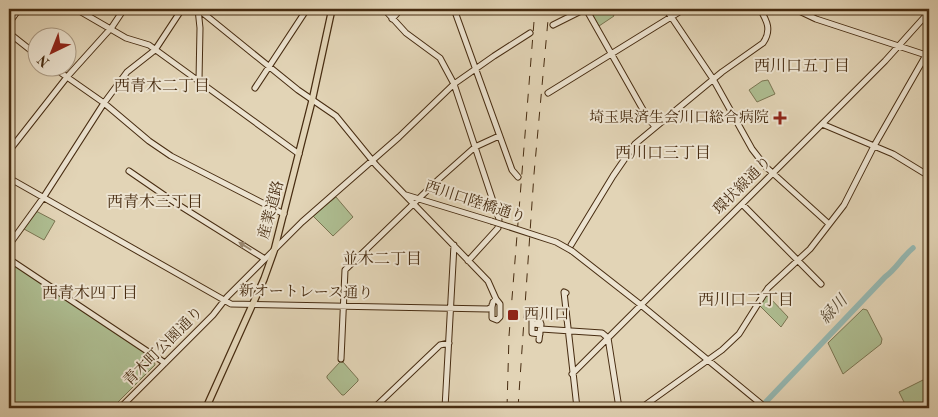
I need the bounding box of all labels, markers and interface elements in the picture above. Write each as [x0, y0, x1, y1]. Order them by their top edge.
north arrow [28, 28, 78, 78]
text: N [35, 52, 53, 70]
district label: 西川口五丁目 [754, 57, 850, 75]
district label: 西青木二丁目 [114, 77, 210, 95]
place label: 埼玉県済生会川口総合病院 [589, 109, 769, 126]
marker: 埼玉県済生会川口総合病院 [773, 111, 787, 125]
district label: 西川口三丁目 [615, 144, 711, 162]
street label: 環状線通り [710, 153, 775, 218]
street label: 西川口陸橋通り [423, 178, 528, 226]
street label: 産業道路 [255, 179, 287, 241]
district label: 西青木三丁目 [107, 193, 203, 211]
one-way arrow [238, 242, 252, 251]
district label: 並木二丁目 [342, 250, 422, 268]
street label: 新オートレース通り [239, 282, 373, 302]
district label: 西青木四丁目 [42, 284, 138, 302]
water label: 緑川 [816, 290, 852, 327]
district label: 西川口二丁目 [698, 291, 794, 309]
street label: 青木町公園通り [120, 303, 206, 389]
place label: 西川口 [524, 306, 569, 323]
marker: 西川口 [506, 308, 520, 322]

